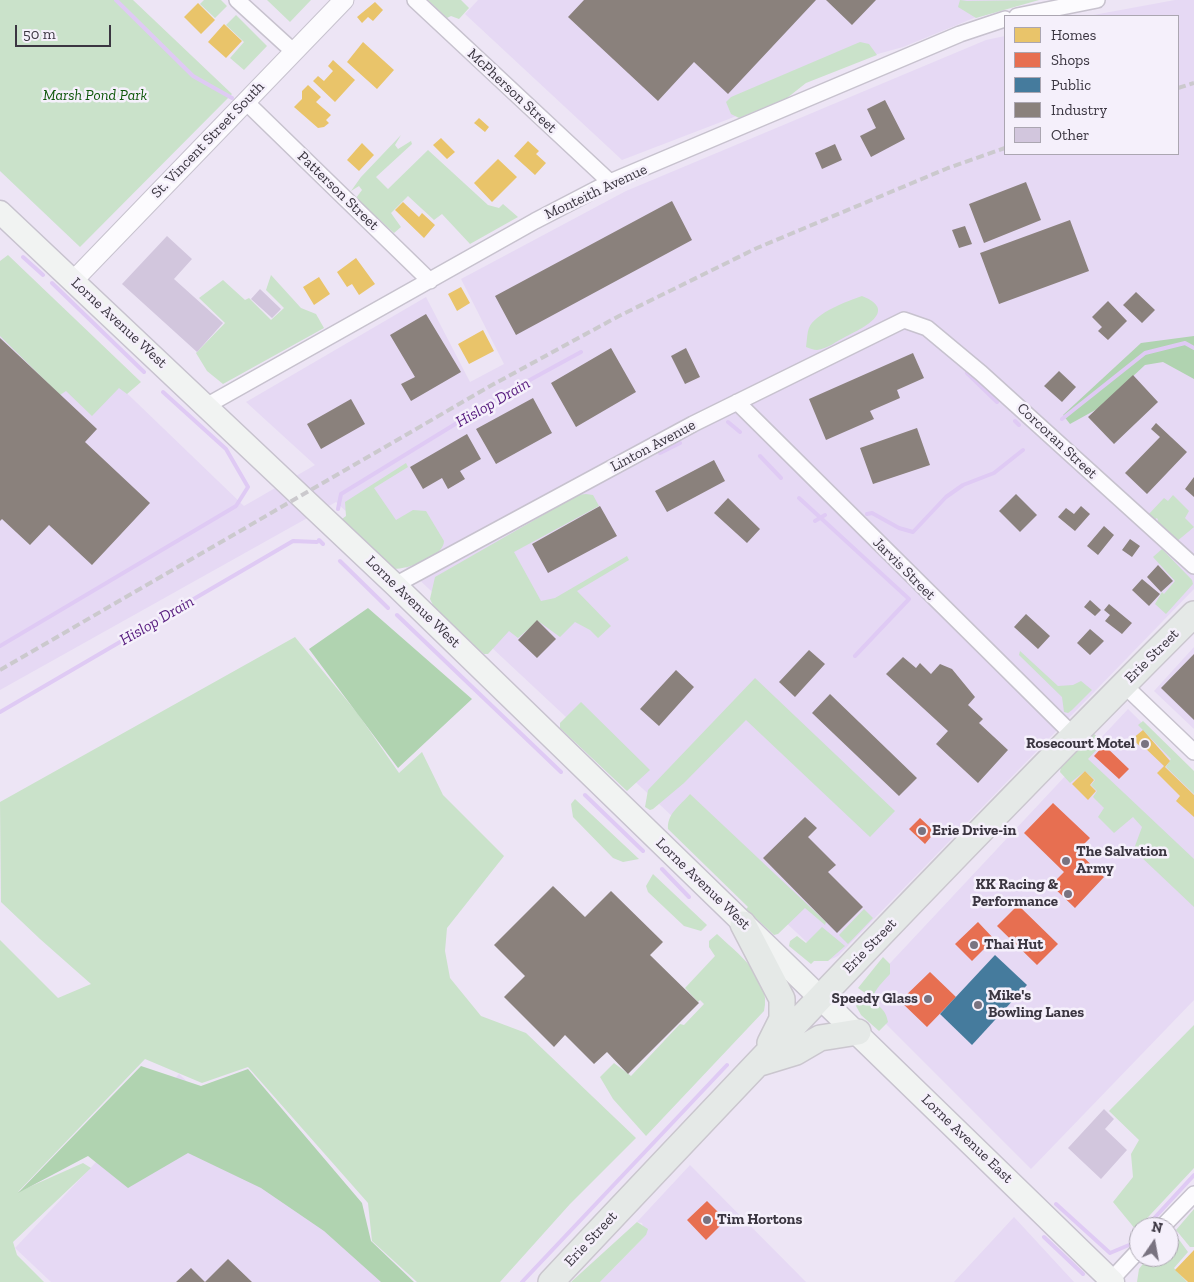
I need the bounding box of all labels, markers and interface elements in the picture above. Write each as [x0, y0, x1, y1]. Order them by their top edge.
scale bar [18, 15, 114, 47]
legend [1004, 15, 1179, 155]
text: 50 m [23, 25, 56, 43]
text: Homes [1051, 26, 1096, 44]
street label: McPherson Street [464, 45, 560, 137]
text: Shops [1051, 51, 1090, 69]
text: Public [1051, 76, 1091, 94]
street label: St. Vincent Street South [148, 78, 268, 202]
park label: Marsh Pond Park [43, 87, 147, 105]
text: Industry [1051, 101, 1107, 119]
text: Other [1051, 126, 1089, 144]
street label: Patterson Street [294, 148, 382, 234]
street label: Monteith Avenue [542, 160, 650, 224]
street label: Lorne Avenue West [67, 274, 171, 372]
water label: Hislop Drain [452, 374, 534, 432]
street label: Corcoran Street [1013, 399, 1101, 483]
street label: Linton Avenue [607, 416, 699, 476]
street label: Jarvis Street [869, 534, 939, 604]
street label: Lorne Avenue West [362, 552, 464, 652]
water label: Hislop Drain [116, 592, 198, 650]
street label: Erie Street [1121, 625, 1183, 687]
place label: Rosecourt Motel [1026, 735, 1135, 753]
marker: Rosecourt Motel [1139, 738, 1151, 750]
place label: Erie Drive-in [932, 822, 1016, 840]
marker: Erie Drive-in [916, 825, 928, 837]
street label: Lorne Avenue West [652, 834, 754, 934]
place label: The Salvation Army [1076, 843, 1167, 878]
marker: The Salvation Army [1060, 855, 1072, 867]
place label: KK Racing & Performance [972, 876, 1058, 911]
marker: KK Racing & Performance [1062, 888, 1074, 900]
street label: Erie Street [839, 915, 901, 977]
place label: Thai Hut [984, 936, 1043, 954]
marker: Thai Hut [968, 939, 980, 951]
place label: Mike's Bowling Lanes [988, 987, 1084, 1022]
place label: Speedy Glass [832, 990, 918, 1008]
marker: Speedy Glass [922, 993, 934, 1005]
marker: Mike's Bowling Lanes [972, 999, 984, 1011]
street label: Lorne Avenue East [917, 1091, 1017, 1187]
street label: Erie Street [561, 1208, 621, 1270]
place label: Tim Hortons [717, 1211, 802, 1229]
marker: Tim Hortons [701, 1214, 713, 1226]
north arrow [1129, 1217, 1179, 1267]
text: N [1150, 1218, 1164, 1237]

